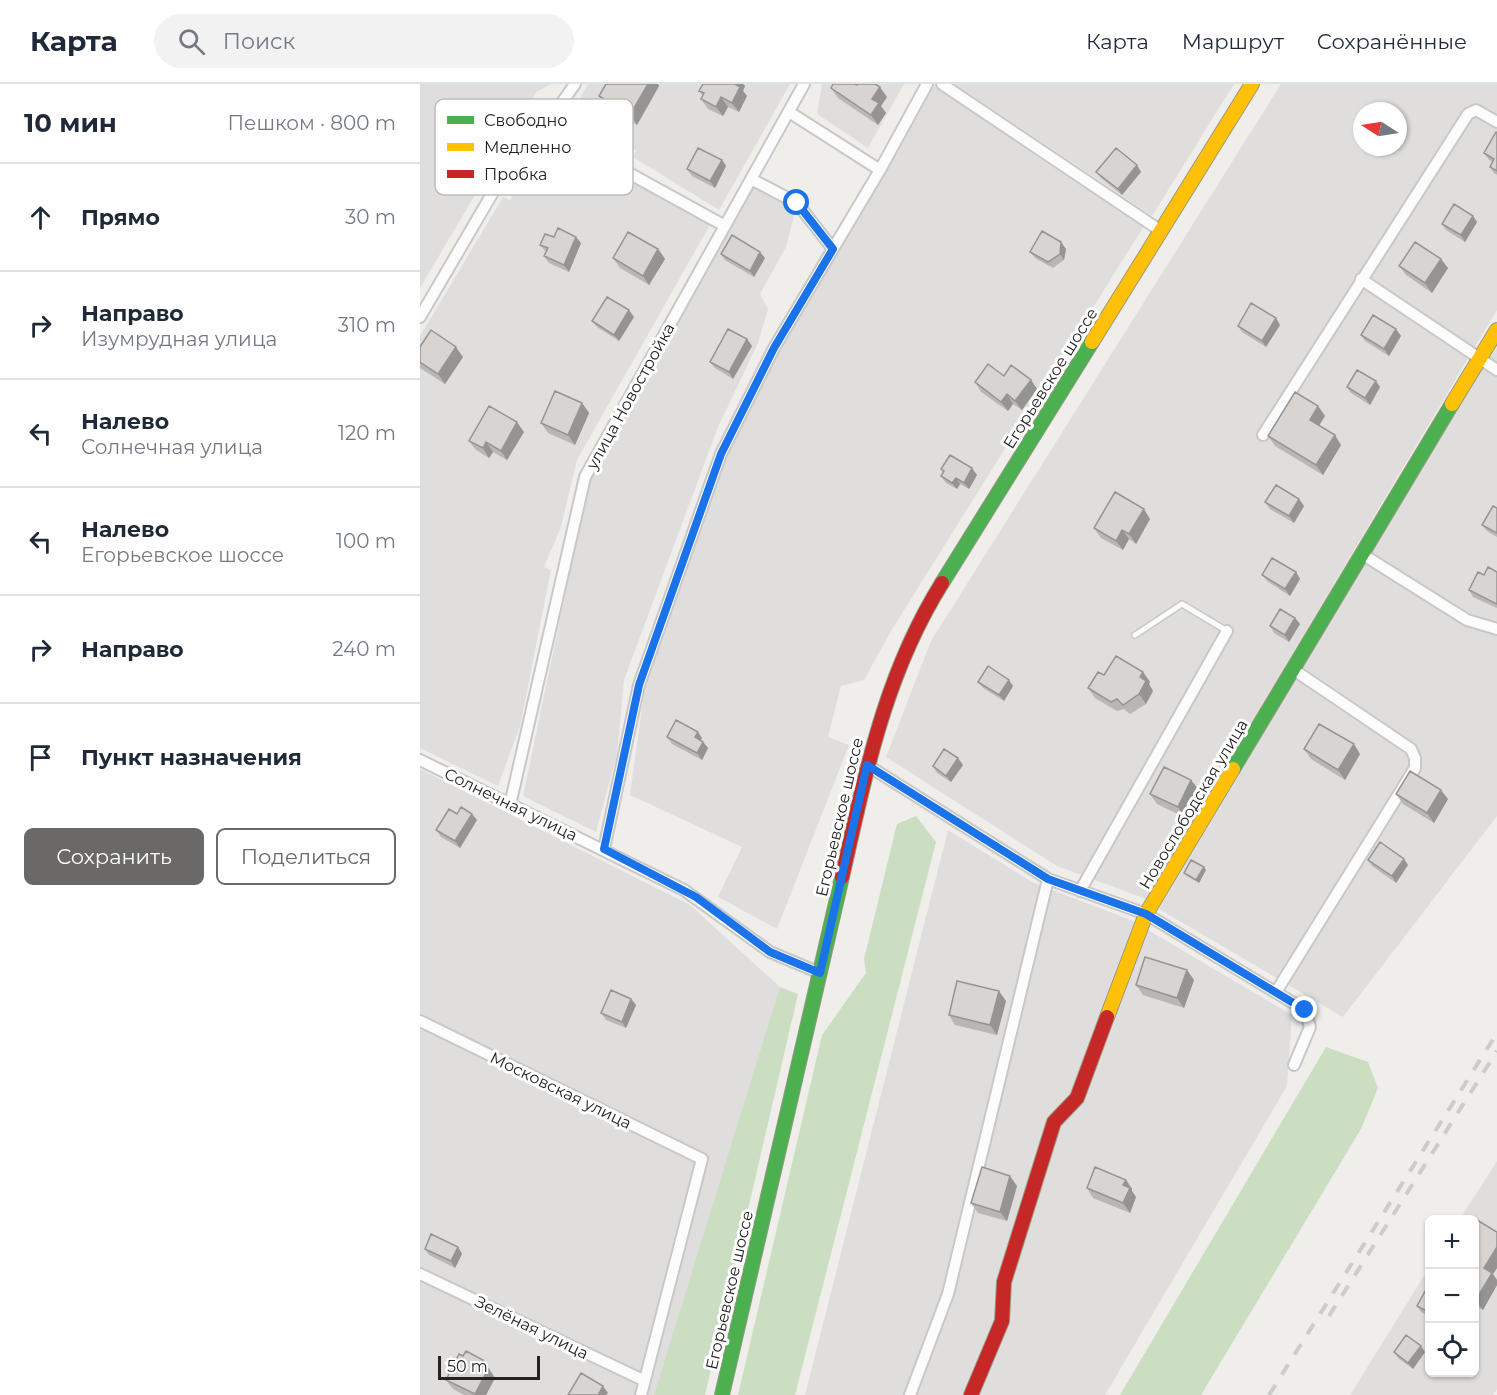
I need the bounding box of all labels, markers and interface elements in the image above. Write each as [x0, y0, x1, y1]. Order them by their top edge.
search box [154, 14, 574, 68]
text: Карта [30, 24, 118, 58]
icon: search [175, 25, 208, 58]
text: Поиск [223, 28, 295, 55]
text: Карта [1086, 29, 1149, 54]
text: Маршрут [1182, 29, 1284, 54]
text: Сохранённые [1317, 29, 1467, 54]
legend [435, 99, 633, 195]
north arrow [1353, 102, 1407, 156]
text: 10 мин [24, 107, 117, 139]
text: Пешком · 800 m [228, 111, 396, 135]
text: Свободно [484, 111, 567, 130]
text: Медленно [484, 138, 571, 157]
text: Пробка [484, 165, 547, 184]
route start [783, 189, 809, 215]
icon: ahead [24, 201, 57, 234]
text: Прямо [81, 204, 160, 231]
text: 30 m [345, 205, 396, 229]
text: Направо [81, 300, 184, 327]
street label: Егорьевское шоссе [999, 304, 1102, 452]
icon: right [24, 309, 57, 342]
text: 310 m [338, 313, 396, 337]
street label: улица Новостройка [582, 320, 679, 474]
text: Изумрудная улица [81, 327, 277, 351]
text: Налево [81, 408, 169, 435]
icon: left [24, 417, 57, 450]
text: 120 m [338, 421, 396, 445]
text: Солнечная улица [81, 435, 263, 459]
text: Налево [81, 516, 169, 543]
icon: left [24, 525, 57, 558]
text: 100 m [336, 529, 396, 553]
text: Егорьевское шоссе [81, 543, 284, 567]
icon: right [24, 633, 57, 666]
text: Направо [81, 636, 184, 663]
text: 240 m [332, 637, 396, 661]
street label: Новослободская улица [1135, 716, 1252, 893]
street label: Егорьевское шоссе [812, 736, 867, 898]
icon: arrive [24, 741, 57, 774]
text: Пункт назначения [81, 744, 302, 771]
street label: Солнечная улица [441, 764, 580, 845]
button: Сохранить [24, 828, 204, 885]
button: Поделиться [216, 828, 396, 885]
route end [1291, 996, 1317, 1022]
street label: Московская улица [487, 1048, 635, 1133]
street label: Егорьевское шоссе [702, 1209, 757, 1371]
map controls [1425, 1215, 1479, 1377]
button: + [1425, 1215, 1479, 1269]
button: − [1425, 1269, 1479, 1323]
street label: Зелёная улица [472, 1292, 592, 1363]
button: locate [1425, 1323, 1479, 1377]
scale bar [438, 1353, 540, 1380]
text: 50 m [447, 1357, 488, 1376]

